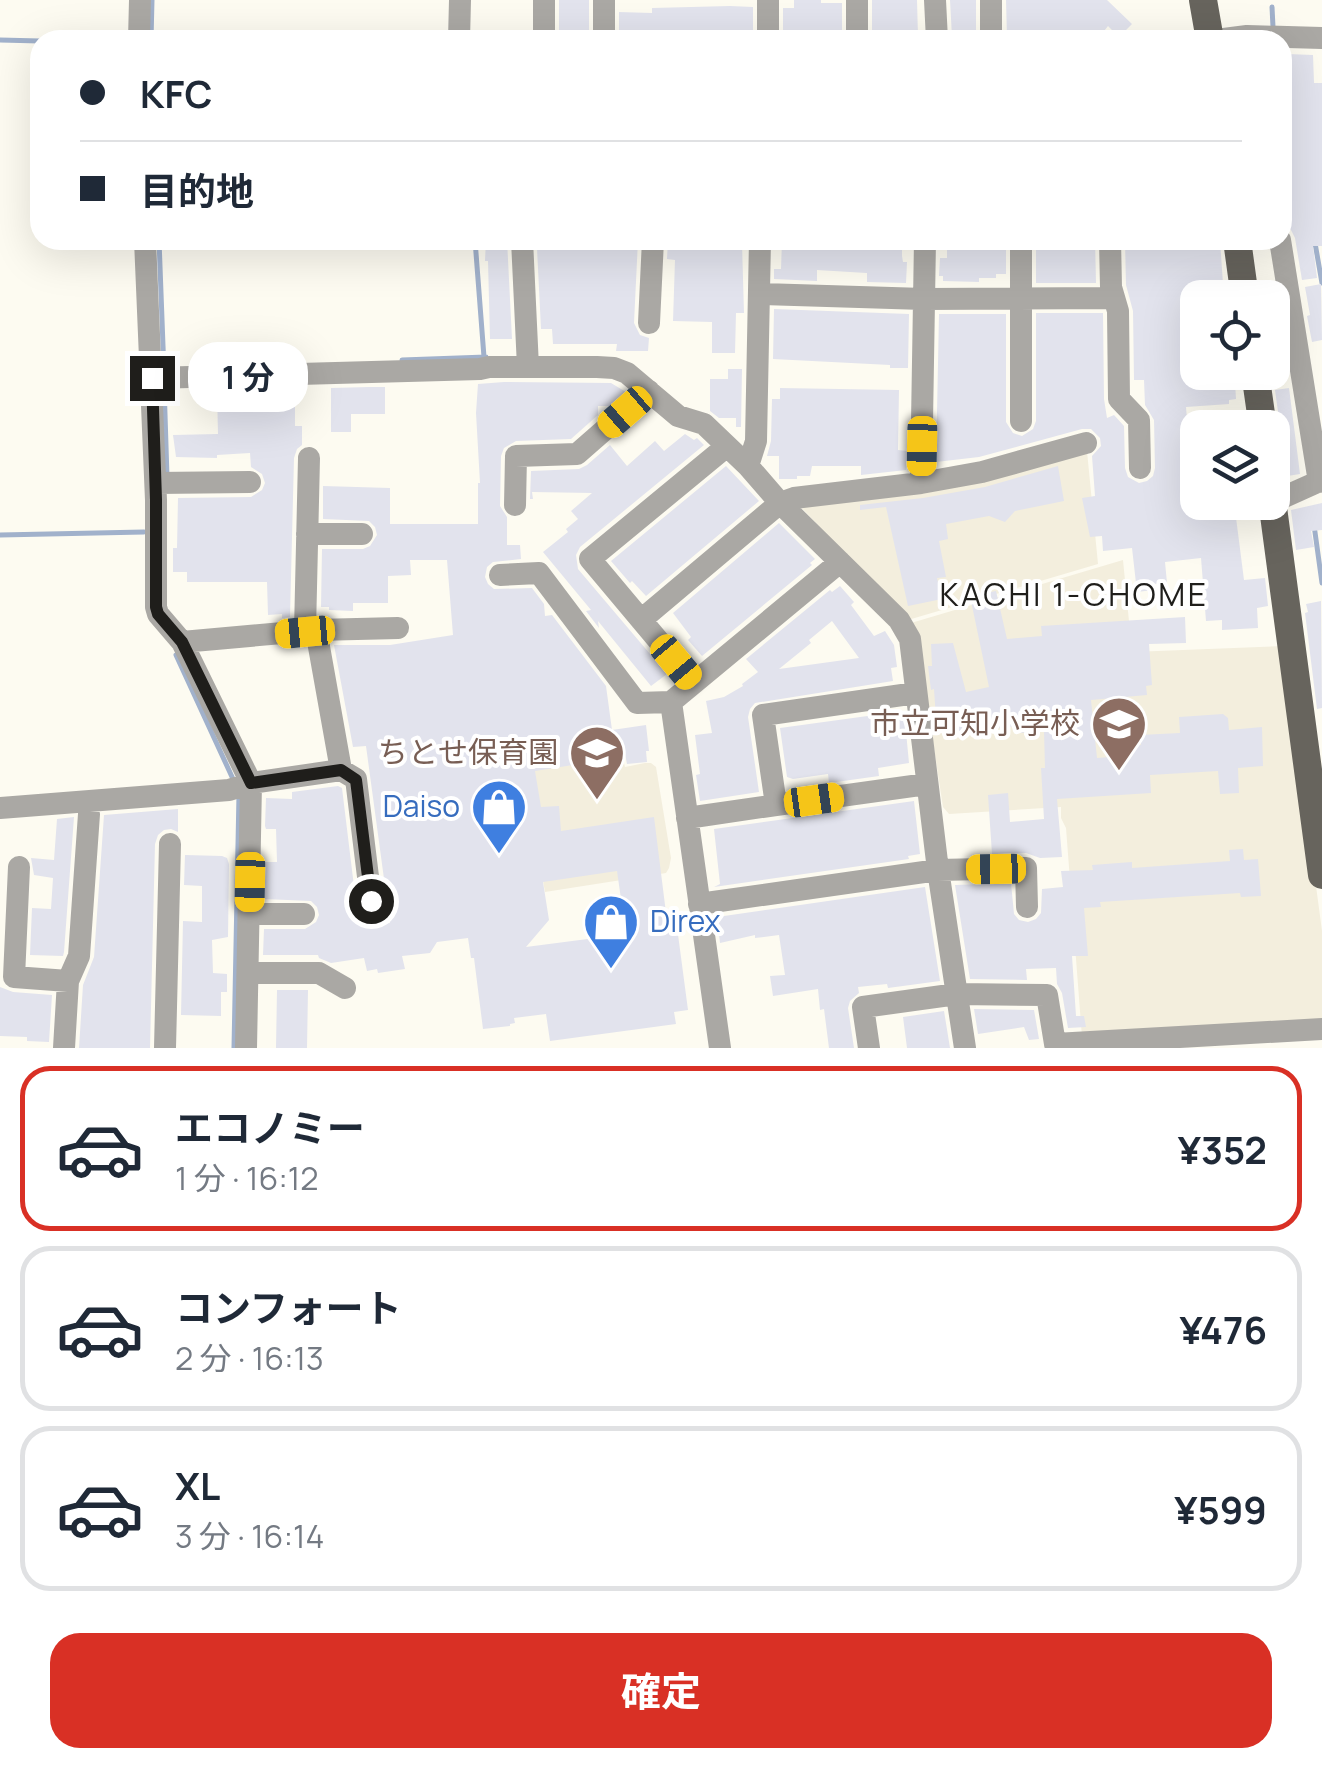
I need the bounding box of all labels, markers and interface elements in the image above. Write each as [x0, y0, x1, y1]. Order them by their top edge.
text: KFC [140, 67, 213, 119]
text: 目的地 [140, 164, 254, 216]
map controls [1180, 280, 1290, 520]
button: locate [1180, 280, 1290, 390]
callout: 1 分 [187, 343, 307, 413]
text: 1 分 [222, 355, 274, 399]
route end [130, 356, 175, 401]
car [593, 381, 657, 443]
button: layers [1180, 410, 1290, 520]
car [906, 416, 938, 476]
district label: KACHI 1-CHOME [940, 572, 1208, 616]
car [274, 614, 336, 650]
car [645, 629, 707, 695]
school or university icon: 市立可知小学校 [1089, 694, 1149, 773]
place label: 市立可知小学校 [870, 702, 1080, 743]
school or university icon: ちとせ保育園 [567, 723, 627, 802]
place label: ちとせ保育園 [378, 731, 558, 772]
shop icon: Daiso [469, 777, 529, 856]
car [782, 781, 846, 819]
place label: Daiso [383, 785, 460, 826]
car [234, 852, 266, 912]
car [966, 853, 1026, 885]
route start [349, 879, 394, 924]
shop icon: Direx [581, 892, 641, 971]
place label: Direx [650, 900, 721, 941]
text: エコノミー [175, 1101, 365, 1153]
icon: car [55, 1104, 145, 1194]
text: ¥352 [1178, 1123, 1267, 1175]
text: 1 分 · 16:12 [175, 1156, 319, 1200]
text: コンフォート [175, 1281, 402, 1333]
icon: car [55, 1284, 145, 1374]
text: ¥476 [1179, 1303, 1267, 1355]
text: 2 分 · 16:13 [175, 1336, 324, 1380]
text: XL [175, 1459, 220, 1511]
icon: car [55, 1464, 145, 1554]
text: ¥599 [1174, 1483, 1267, 1535]
text: 3 分 · 16:14 [175, 1514, 324, 1558]
button: 確定 [50, 1633, 1272, 1748]

